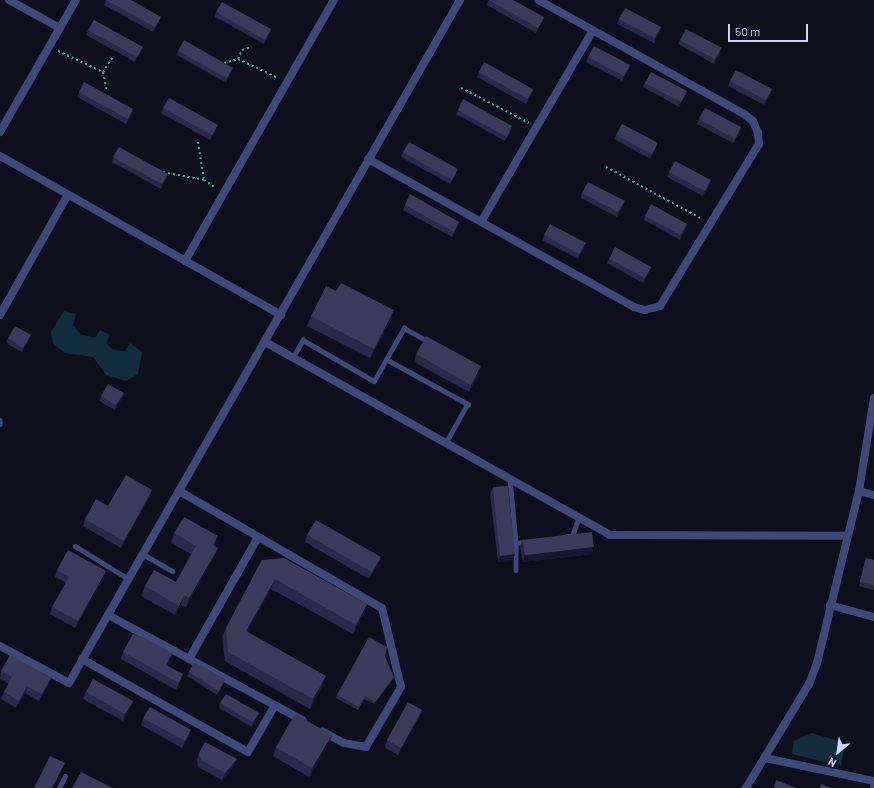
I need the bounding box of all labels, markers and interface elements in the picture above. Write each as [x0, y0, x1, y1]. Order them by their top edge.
scale bar [730, 16, 810, 42]
text: 50 m [735, 24, 760, 38]
north arrow [818, 732, 858, 772]
text: N [826, 755, 838, 770]

